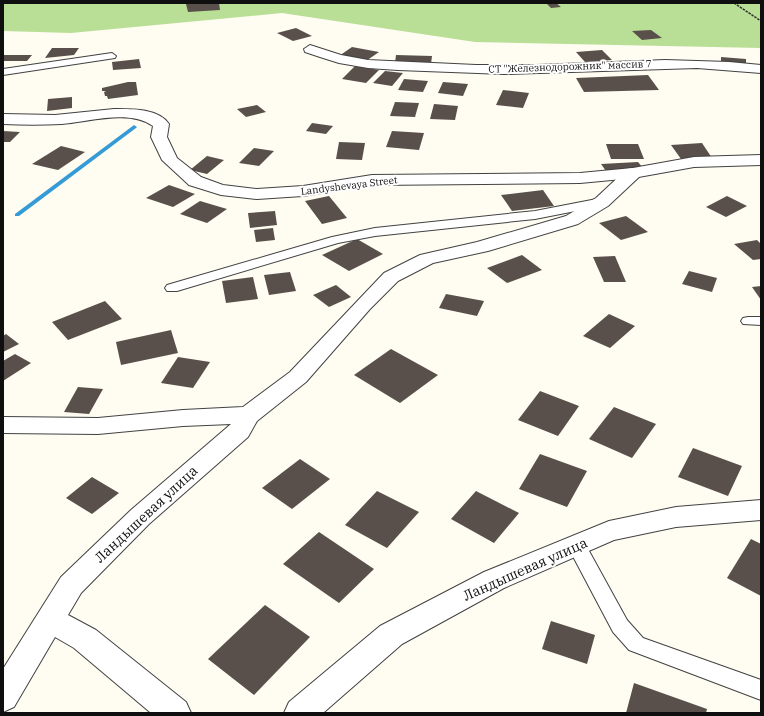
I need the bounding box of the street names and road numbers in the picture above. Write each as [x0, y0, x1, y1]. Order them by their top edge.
street label: СТ "Железнодорожник" массив 7 [488, 57, 652, 76]
street label: Landyshevaya Street [300, 173, 399, 198]
street label: Ландышевая улица [91, 461, 202, 566]
street label: Ландышевая улица [460, 533, 590, 605]

